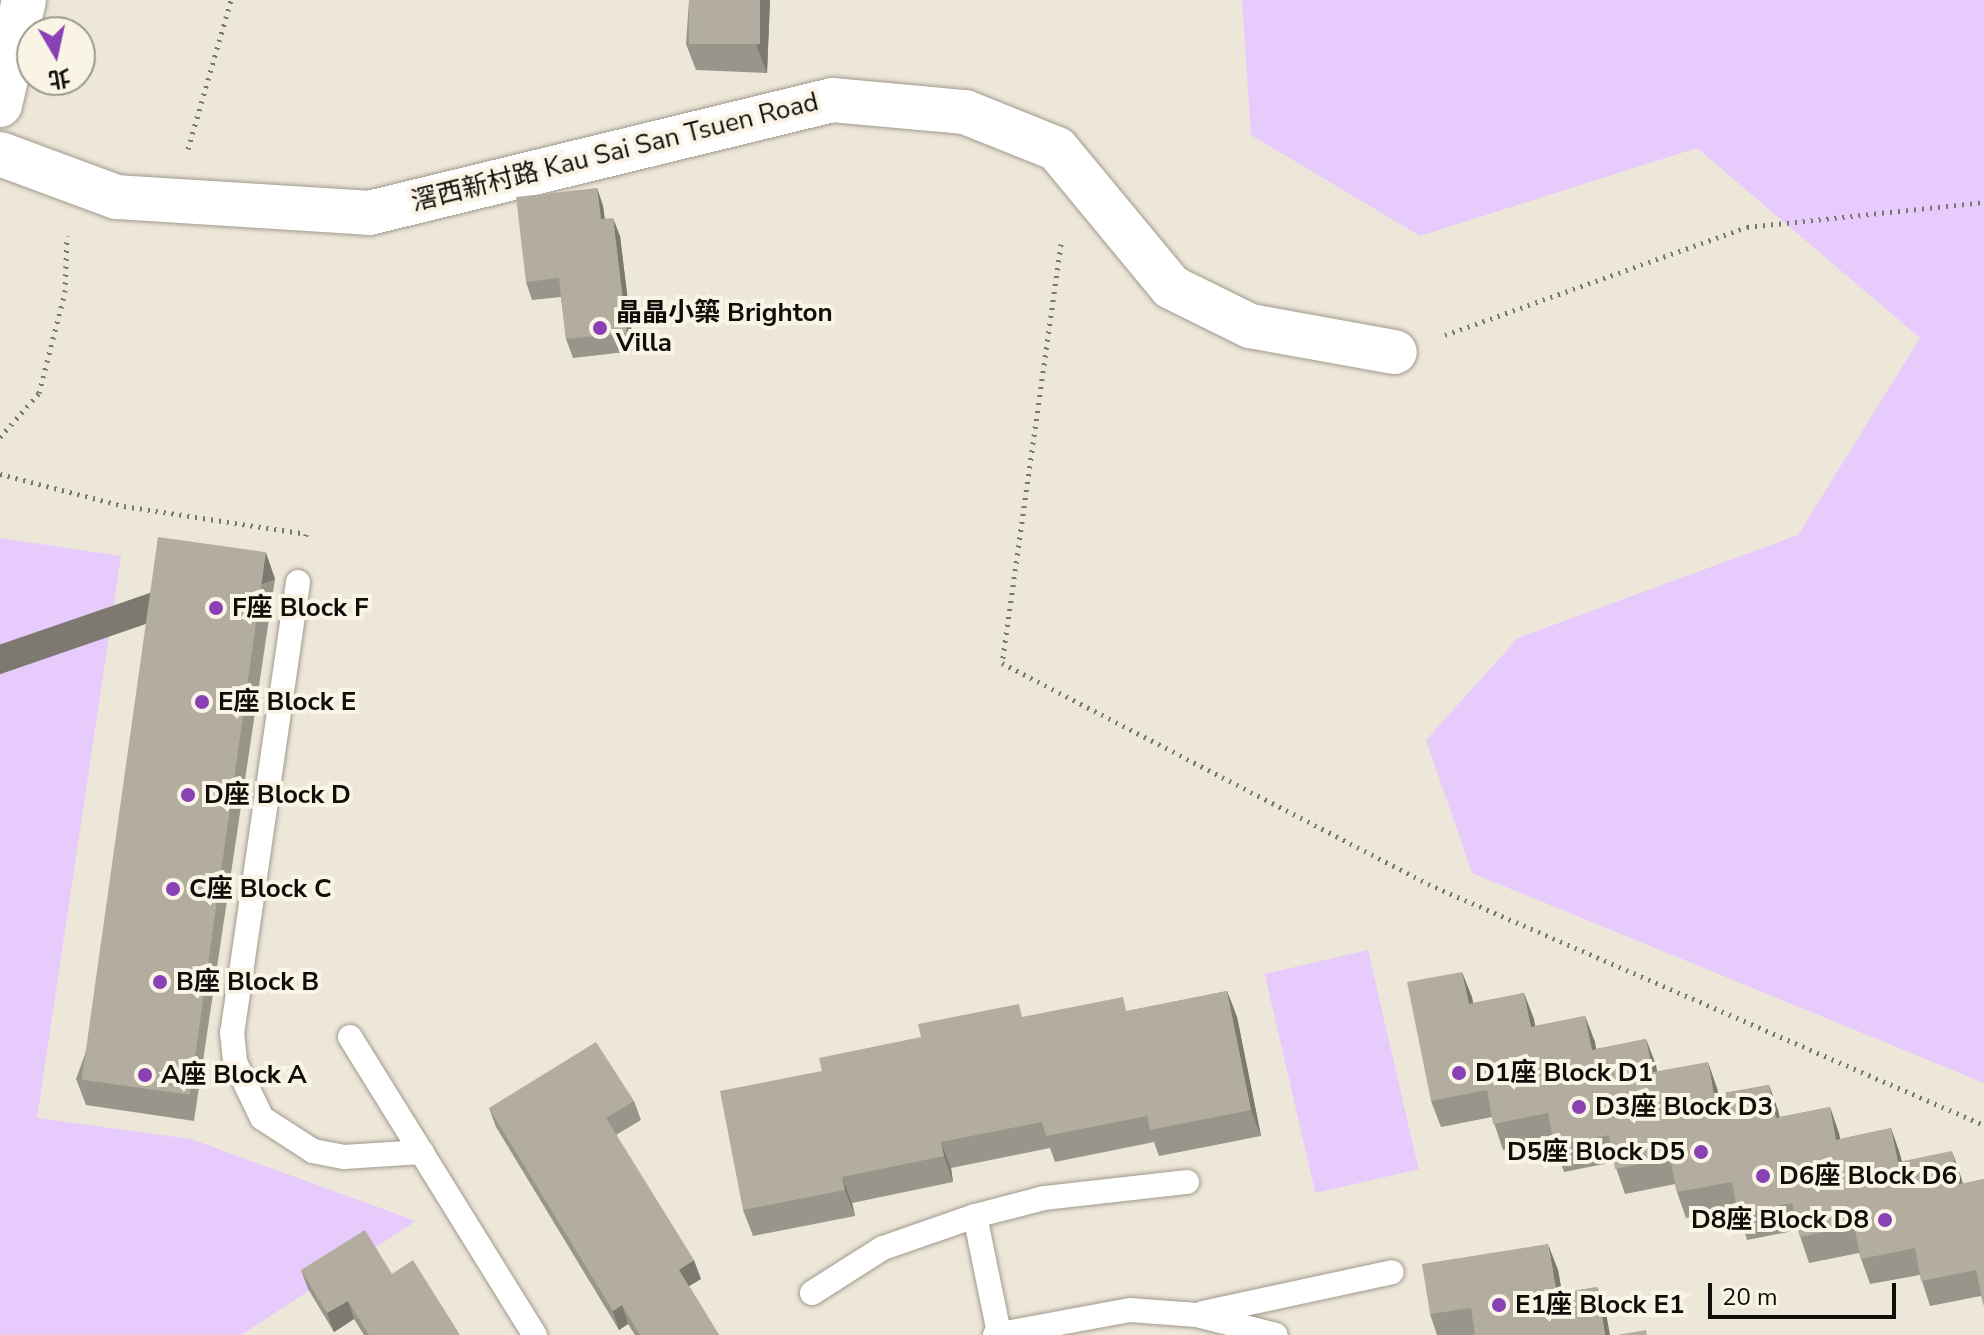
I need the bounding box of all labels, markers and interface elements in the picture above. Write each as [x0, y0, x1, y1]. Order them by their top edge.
north arrow [16, 16, 96, 96]
text: 北 [46, 61, 73, 94]
street label: 滘西新村路 Kau Sai San Tsuen Road [408, 86, 822, 218]
place label: 晶晶小築 Brighton Villa [616, 297, 833, 358]
marker: 晶晶小築 Brighton Villa [591, 319, 609, 337]
place label: F座 Block F [232, 592, 368, 624]
marker: F座 Block F [207, 599, 225, 617]
place label: E座 Block E [218, 686, 356, 718]
marker: E座 Block E [193, 693, 211, 711]
place label: D座 Block D [204, 779, 351, 811]
marker: D座 Block D [179, 786, 197, 804]
place label: C座 Block C [189, 873, 332, 905]
marker: C座 Block C [164, 880, 182, 898]
place label: B座 Block B [176, 966, 319, 998]
marker: B座 Block B [151, 973, 169, 991]
place label: D1座 Block D1 [1475, 1057, 1653, 1089]
place label: A座 Block A [161, 1059, 307, 1091]
marker: D1座 Block D1 [1450, 1064, 1468, 1082]
marker: A座 Block A [136, 1066, 154, 1084]
place label: D3座 Block D3 [1595, 1091, 1773, 1123]
marker: D3座 Block D3 [1570, 1098, 1588, 1116]
place label: D5座 Block D5 [1507, 1136, 1685, 1168]
marker: D5座 Block D5 [1692, 1143, 1710, 1161]
place label: D6座 Block D6 [1779, 1160, 1957, 1192]
marker: D6座 Block D6 [1754, 1167, 1772, 1185]
place label: D8座 Block D8 [1691, 1204, 1869, 1236]
marker: D8座 Block D8 [1876, 1211, 1894, 1229]
scale bar [1712, 1267, 1900, 1317]
text: 20 m [1722, 1281, 1778, 1313]
place label: E1座 Block E1 [1515, 1289, 1685, 1321]
marker: E1座 Block E1 [1490, 1296, 1508, 1314]

